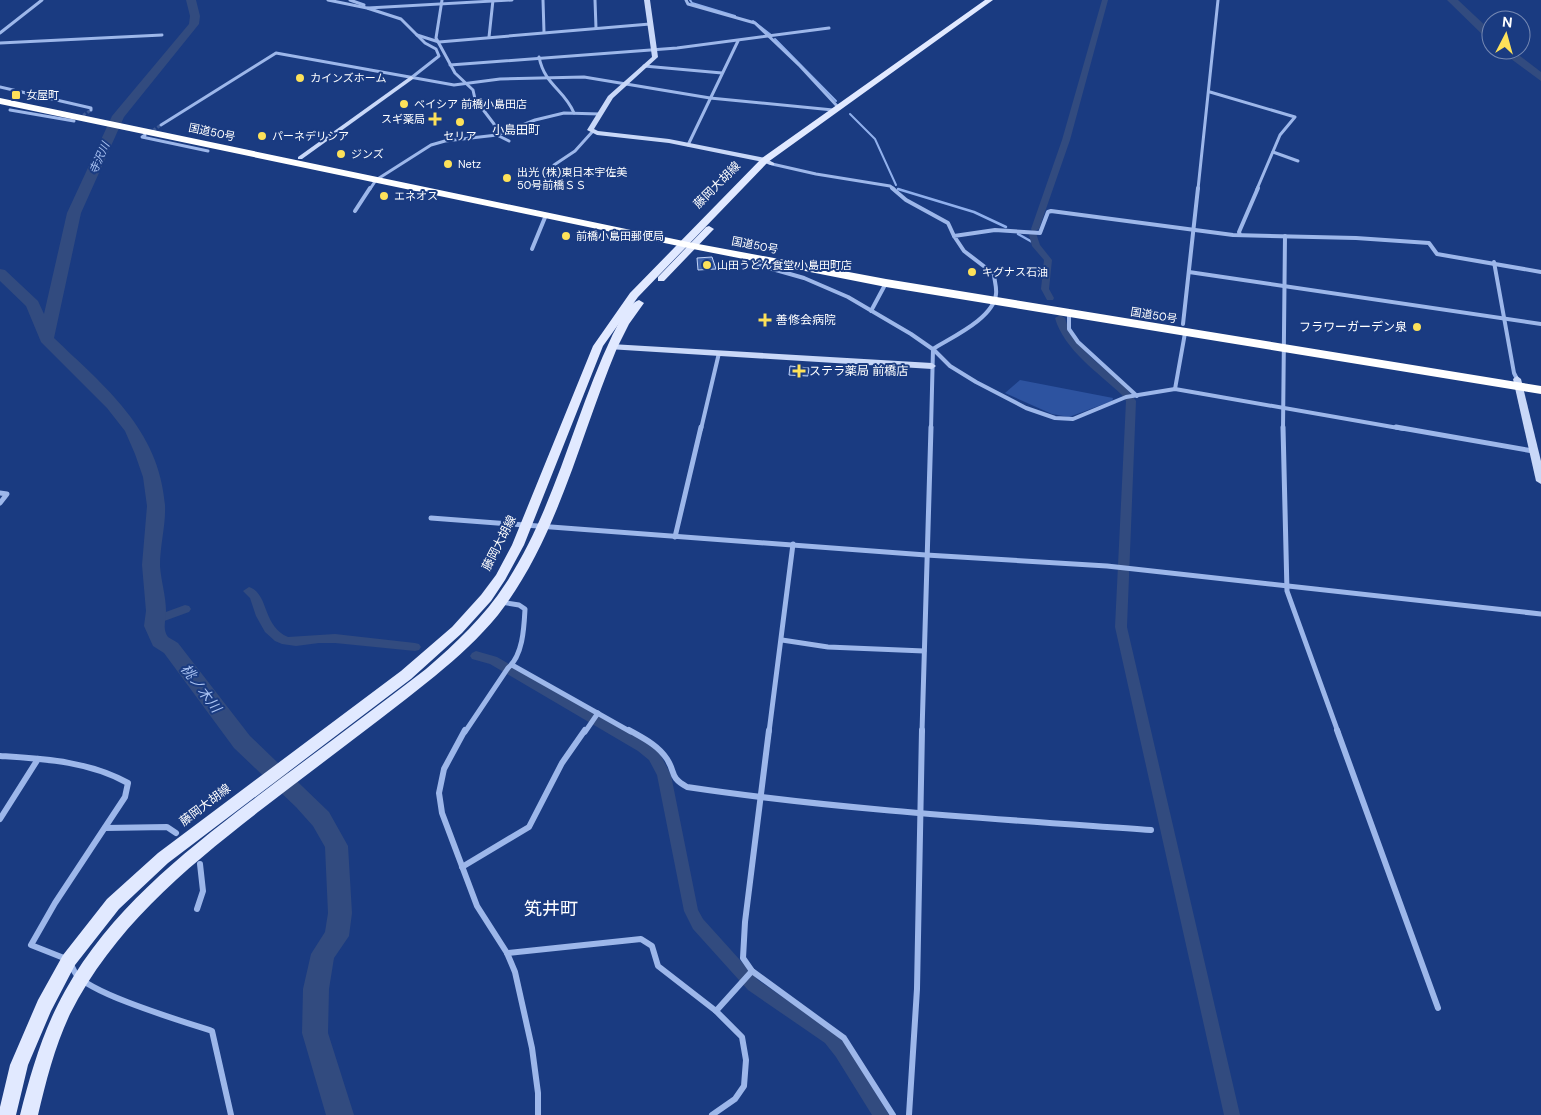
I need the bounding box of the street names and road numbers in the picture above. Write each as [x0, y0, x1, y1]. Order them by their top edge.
street label: 国道50号 [187, 120, 237, 144]
street label: 藤岡大胡線 [690, 158, 744, 212]
street label: 国道50号 [730, 234, 780, 256]
street label: 国道50号 [1130, 304, 1178, 326]
street label: 藤岡大胡線 [478, 513, 520, 573]
street label: 藤岡大胡線 [176, 781, 234, 829]

